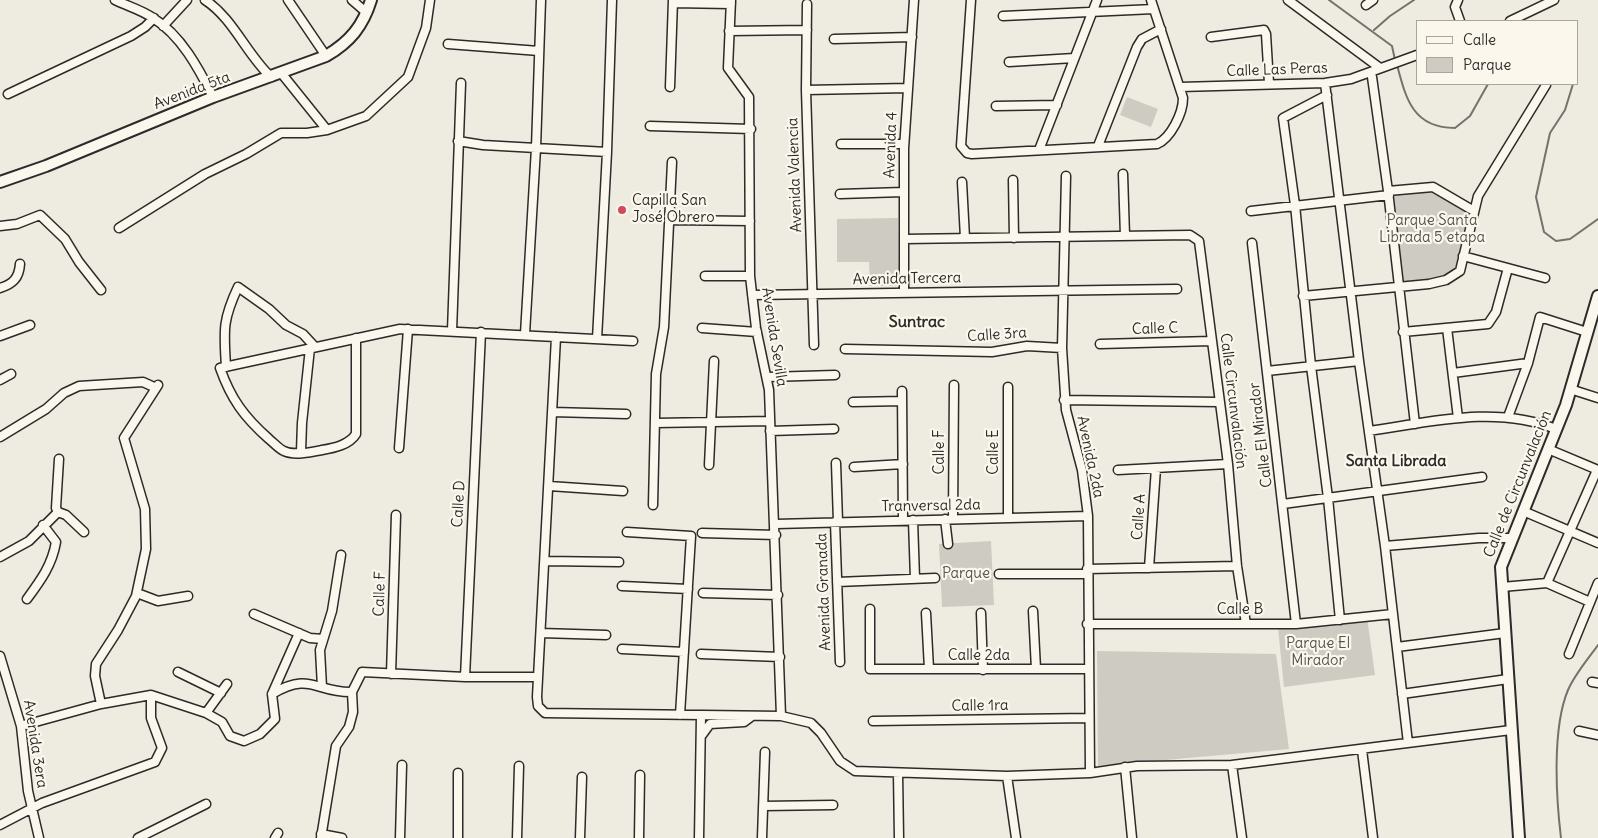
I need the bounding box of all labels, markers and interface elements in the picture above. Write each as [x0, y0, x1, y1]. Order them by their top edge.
legend [1416, 20, 1578, 85]
text: Calle [1463, 30, 1496, 49]
text: Parque [1463, 55, 1511, 74]
street label: Calle Las Peras [1226, 59, 1328, 81]
street label: Avenida 5ta [151, 68, 233, 114]
street label: Avenida 4 [881, 111, 901, 179]
street label: Avenida Valencia [784, 117, 806, 233]
place label: Capilla San José Obrero [632, 192, 715, 227]
marker: Capilla San José Obrero [616, 204, 628, 216]
park label: Parque Santa Librada 5 etapa [1379, 212, 1485, 247]
street label: Avenida Tercera [852, 269, 962, 289]
street label: Avenida Sevilla [757, 286, 791, 388]
district label: Suntrac [889, 312, 945, 332]
street label: Calle C [1131, 319, 1179, 339]
street label: Calle 3ra [967, 324, 1027, 346]
street label: Calle Circunvalación [1216, 332, 1250, 470]
street label: Calle El Mirador [1246, 381, 1276, 489]
street label: Calle de Circunvalación [1480, 408, 1556, 560]
street label: Avenida 2da [1073, 414, 1107, 500]
street label: Calle F [931, 429, 949, 475]
street label: Calle E [985, 429, 1003, 475]
district label: Santa Librada [1346, 451, 1446, 471]
street label: Calle D [449, 480, 469, 528]
street label: Calle A [1128, 493, 1150, 541]
street label: Tranversal 2da [881, 496, 981, 516]
street label: Avenida Granada [813, 533, 835, 651]
park label: Parque [942, 565, 990, 583]
street label: Calle F [370, 571, 390, 617]
street label: Calle B [1217, 601, 1263, 619]
park label: Parque El Mirador [1286, 635, 1350, 670]
street label: Calle 2da [948, 647, 1010, 665]
street label: Calle 1ra [951, 697, 1009, 715]
street label: Avenida 3era [19, 699, 51, 789]

